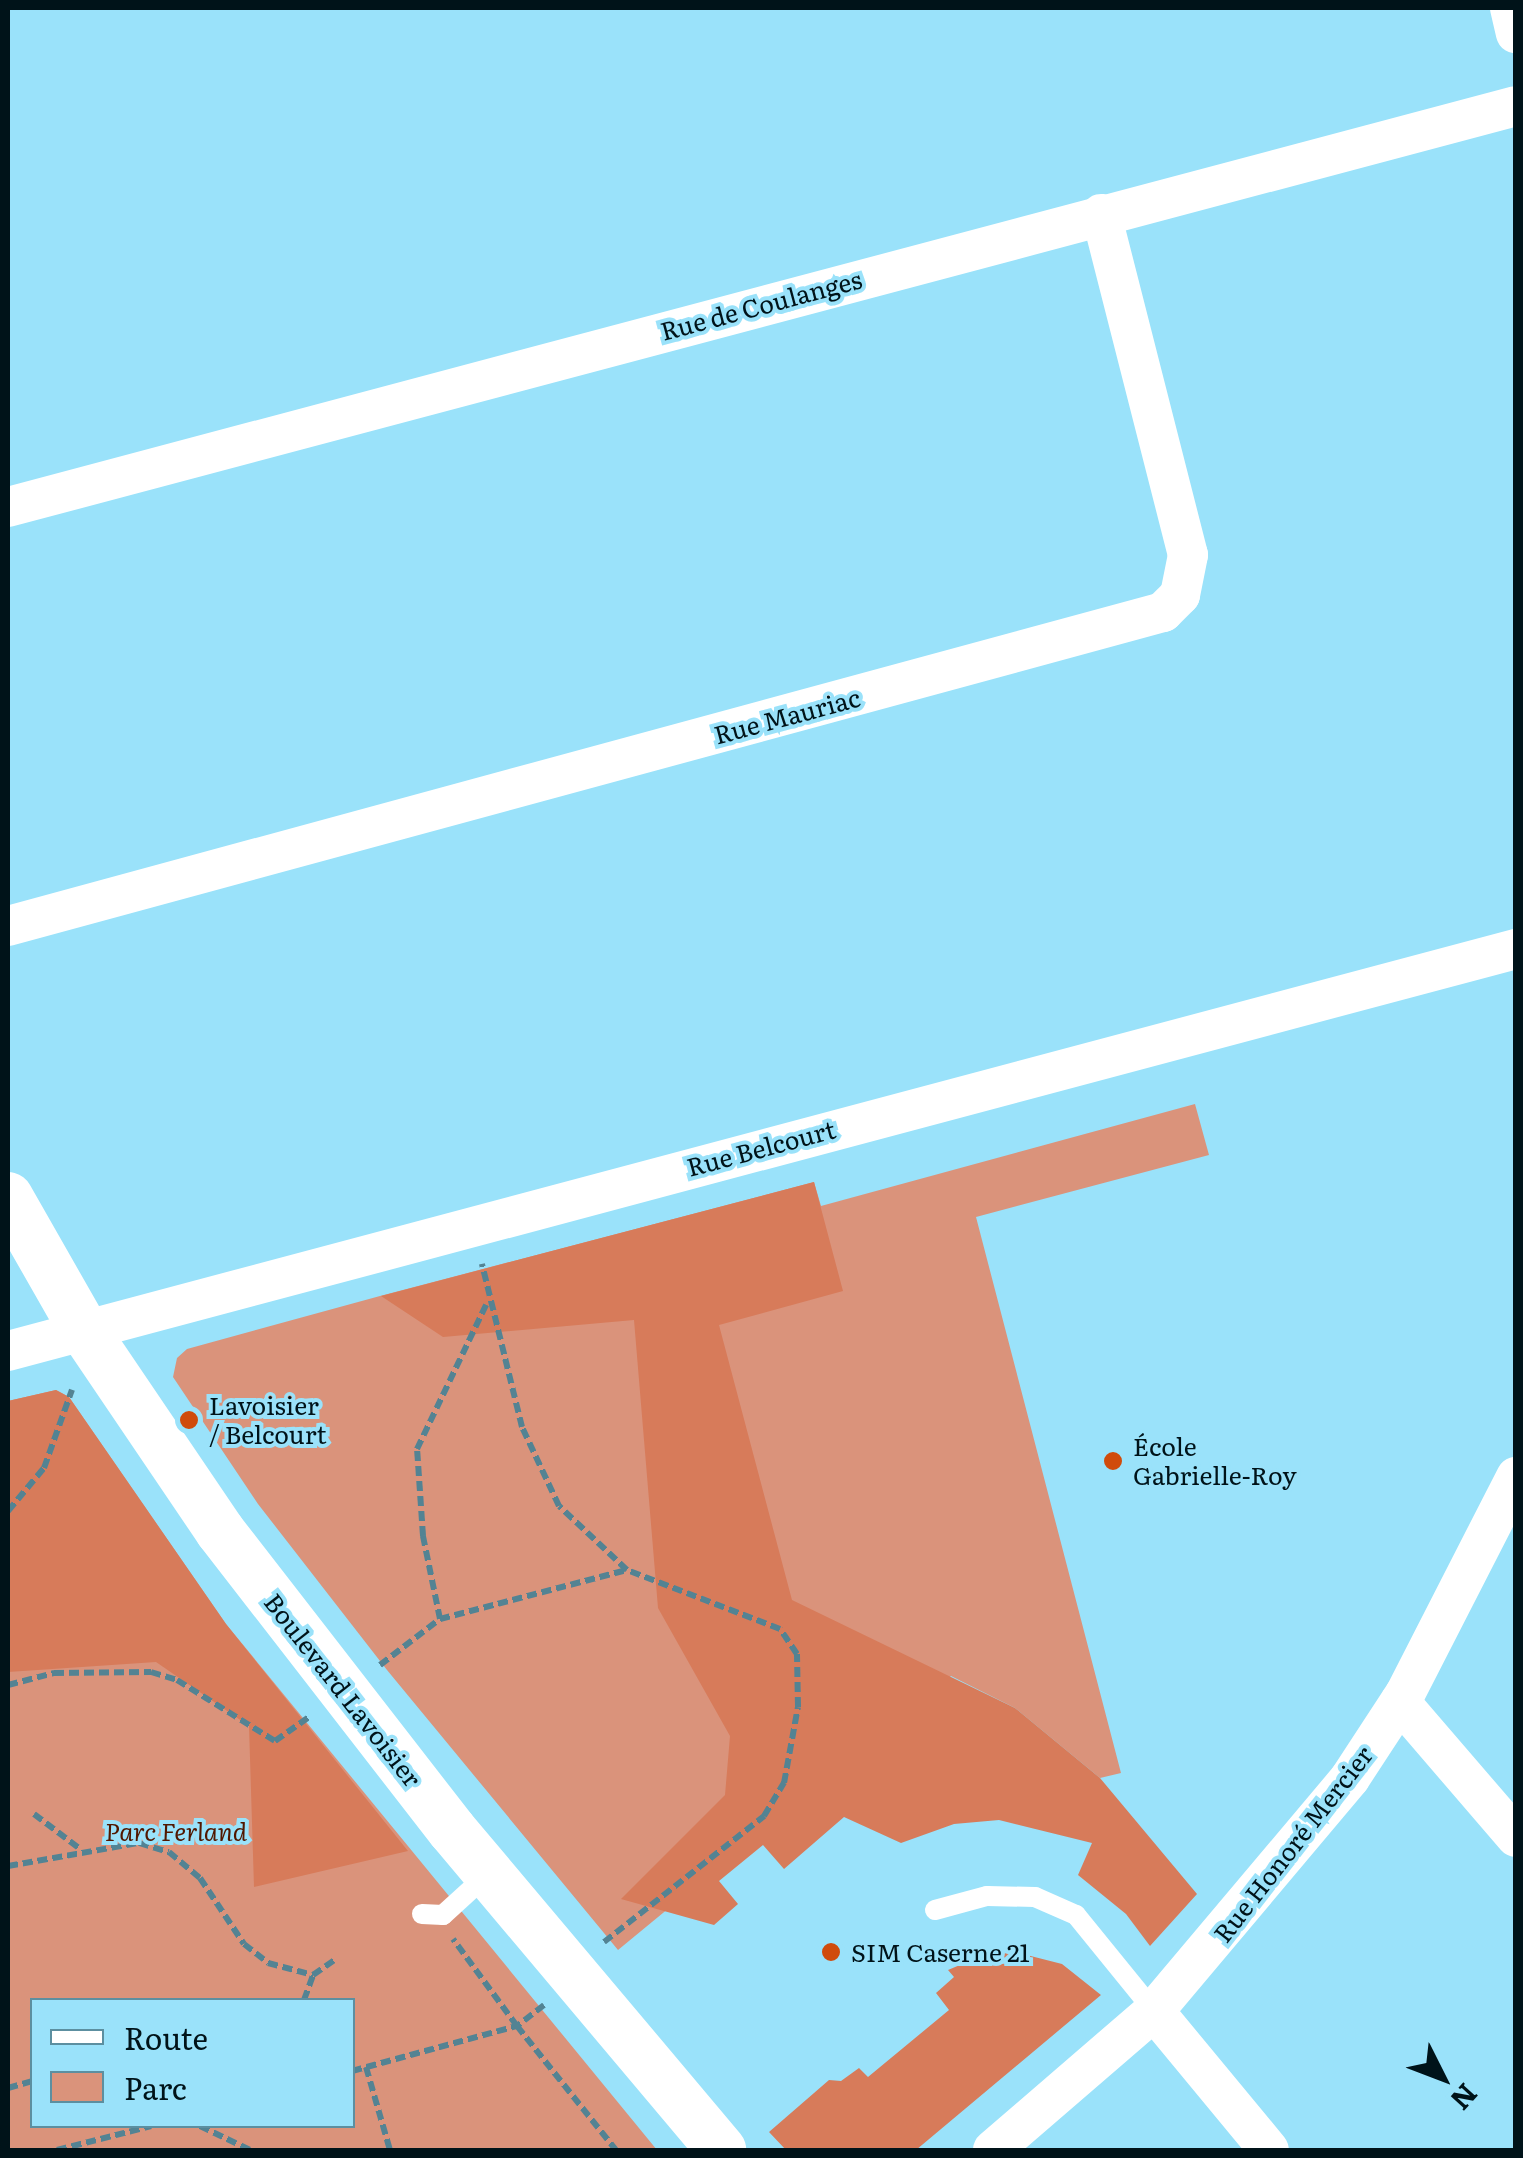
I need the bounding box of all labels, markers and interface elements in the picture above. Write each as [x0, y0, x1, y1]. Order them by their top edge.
street label: Rue de Coulanges [657, 264, 865, 346]
street label: Rue Mauriac [711, 682, 863, 750]
street label: Rue Belcourt [683, 1114, 839, 1182]
place label: Lavoisier / Belcourt [209, 1391, 327, 1450]
marker: Lavoisier / Belcourt [178, 1409, 200, 1431]
place label: École Gabrielle-Roy [1133, 1432, 1297, 1491]
marker: École Gabrielle-Roy [1102, 1450, 1124, 1472]
street label: Boulevard Lavoisier [258, 1587, 428, 1793]
street label: Rue Honoré Mercier [1207, 1740, 1379, 1948]
park label: Parc Ferland [105, 1816, 247, 1846]
place label: SIM Caserne 21 [851, 1937, 1030, 1967]
marker: SIM Caserne 21 [820, 1941, 842, 1963]
legend [30, 1998, 355, 2128]
text: Route [124, 2015, 208, 2059]
north arrow [1393, 2028, 1493, 2128]
text: Parc [124, 2065, 187, 2109]
text: N [1442, 2075, 1489, 2121]

